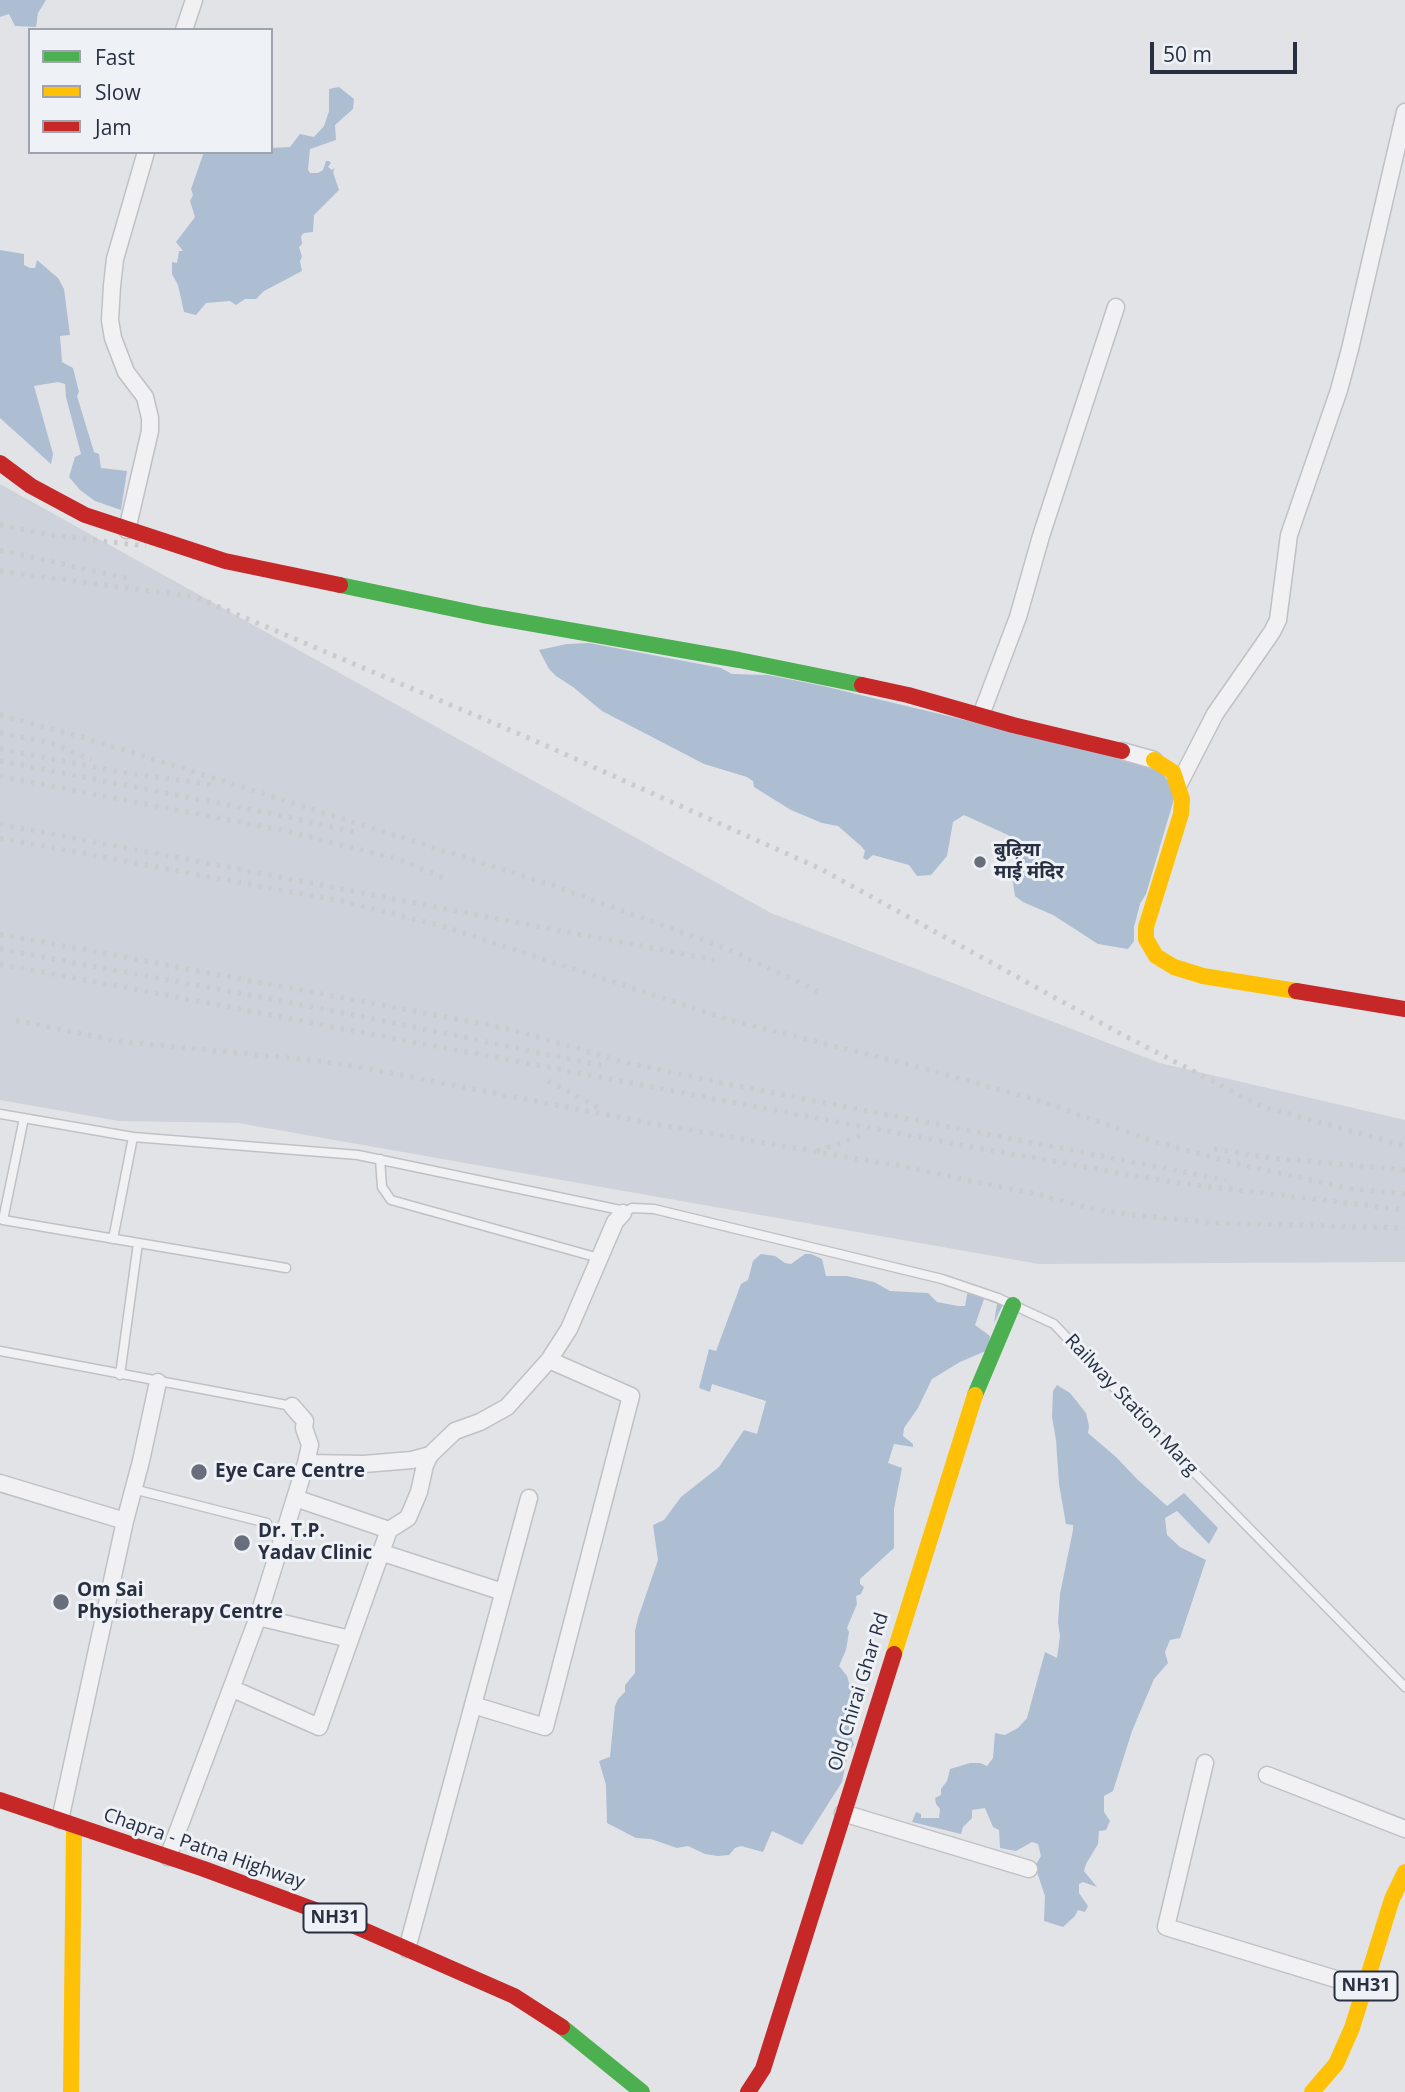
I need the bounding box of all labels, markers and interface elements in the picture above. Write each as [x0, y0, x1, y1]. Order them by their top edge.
legend [28, 28, 273, 154]
scale bar [1153, 28, 1300, 72]
text: 50 m [1163, 40, 1212, 68]
text: Fast [95, 43, 135, 71]
text: Slow [95, 78, 141, 106]
text: Jam [95, 113, 132, 141]
place label: बुढ़िया माई मंदिर [994, 840, 1064, 884]
marker: बुढ़िया माई मंदिर [972, 854, 988, 870]
street label: Railway Station Marg [1060, 1330, 1202, 1480]
place label: Eye Care Centre [215, 1461, 365, 1483]
marker: Eye Care Centre [189, 1462, 209, 1482]
place label: Dr. T.P. Yadav Clinic [258, 1521, 372, 1565]
marker: Dr. T.P. Yadav Clinic [232, 1533, 252, 1553]
place label: Om Sai Physiotherapy Centre [77, 1580, 283, 1624]
marker: Om Sai Physiotherapy Centre [51, 1592, 71, 1612]
street label: Old Chirai Ghar Rd [824, 1610, 894, 1774]
street label: Chapra - Patna Highway [100, 1804, 308, 1894]
road number: NH31 [304, 1904, 366, 1932]
road number: NH31 [1334, 1972, 1398, 2000]

